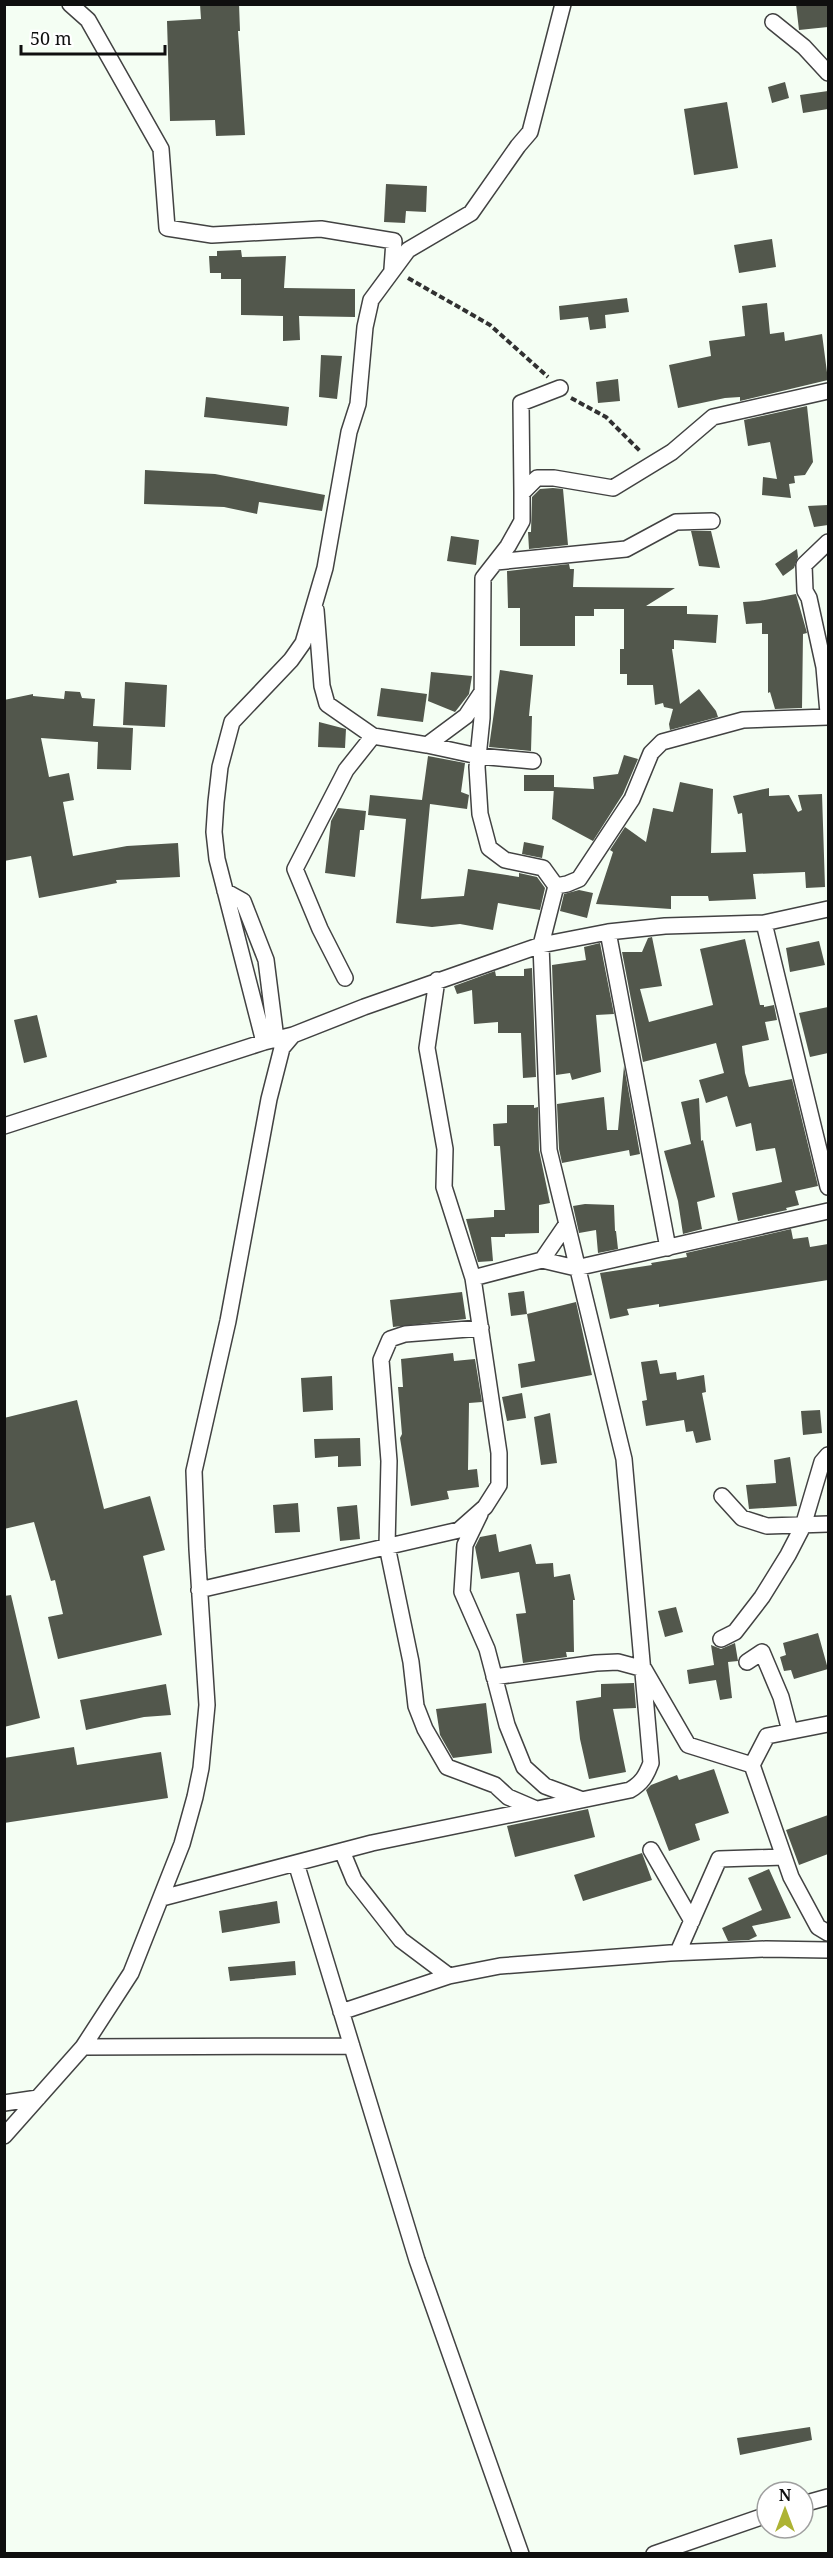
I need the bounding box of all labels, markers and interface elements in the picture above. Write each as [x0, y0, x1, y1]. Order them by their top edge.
scale bar [21, 18, 165, 56]
text: 50 m [30, 26, 72, 50]
north arrow [755, 2480, 815, 2540]
text: N [779, 2484, 792, 2506]

